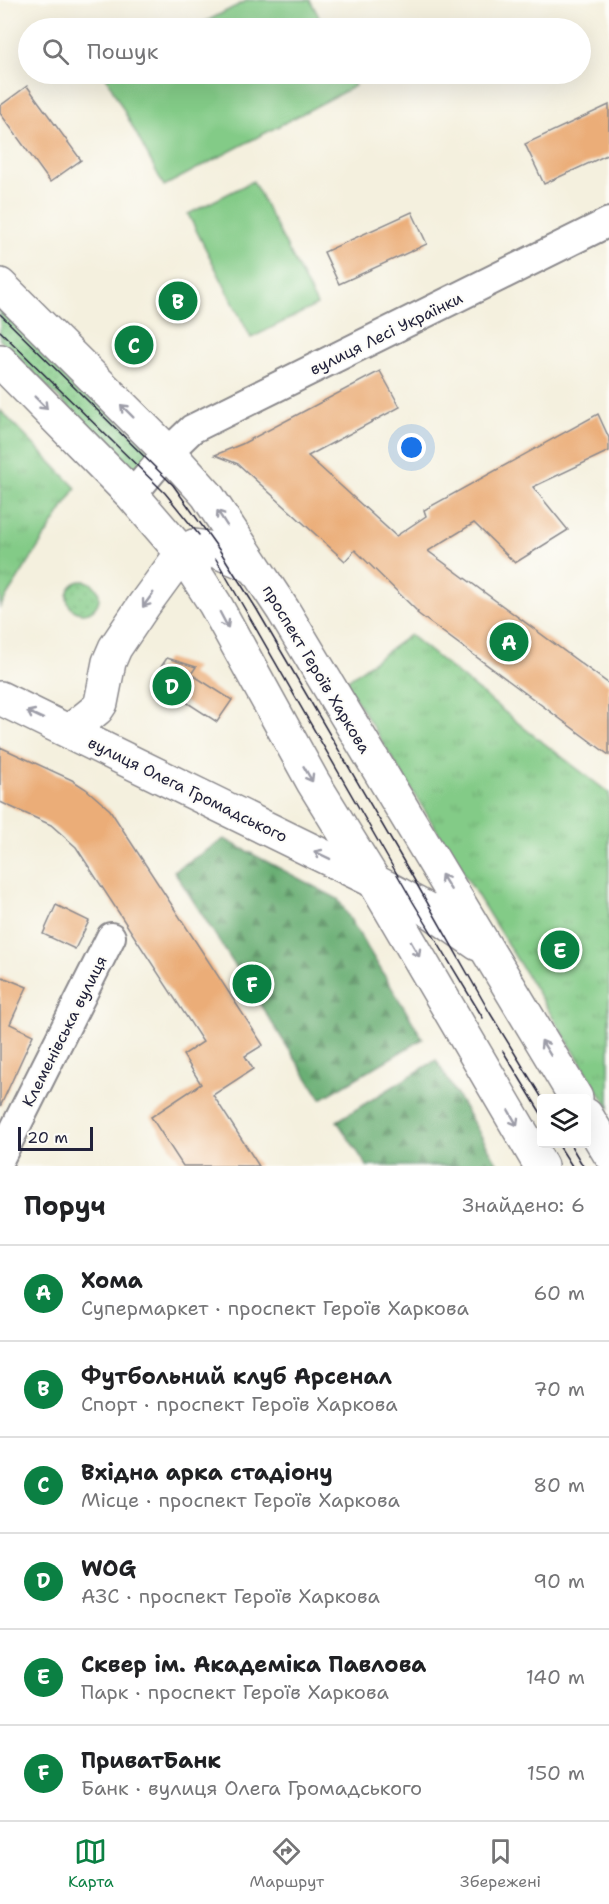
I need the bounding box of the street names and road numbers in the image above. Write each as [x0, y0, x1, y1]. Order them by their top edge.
street label: вулиця Лесі Українки [306, 287, 466, 380]
street label: проспект Героїв Харкова [258, 581, 375, 757]
street label: вулиця Олега Громадського [85, 732, 291, 847]
street label: Клеменівська вулиця [17, 952, 112, 1110]

